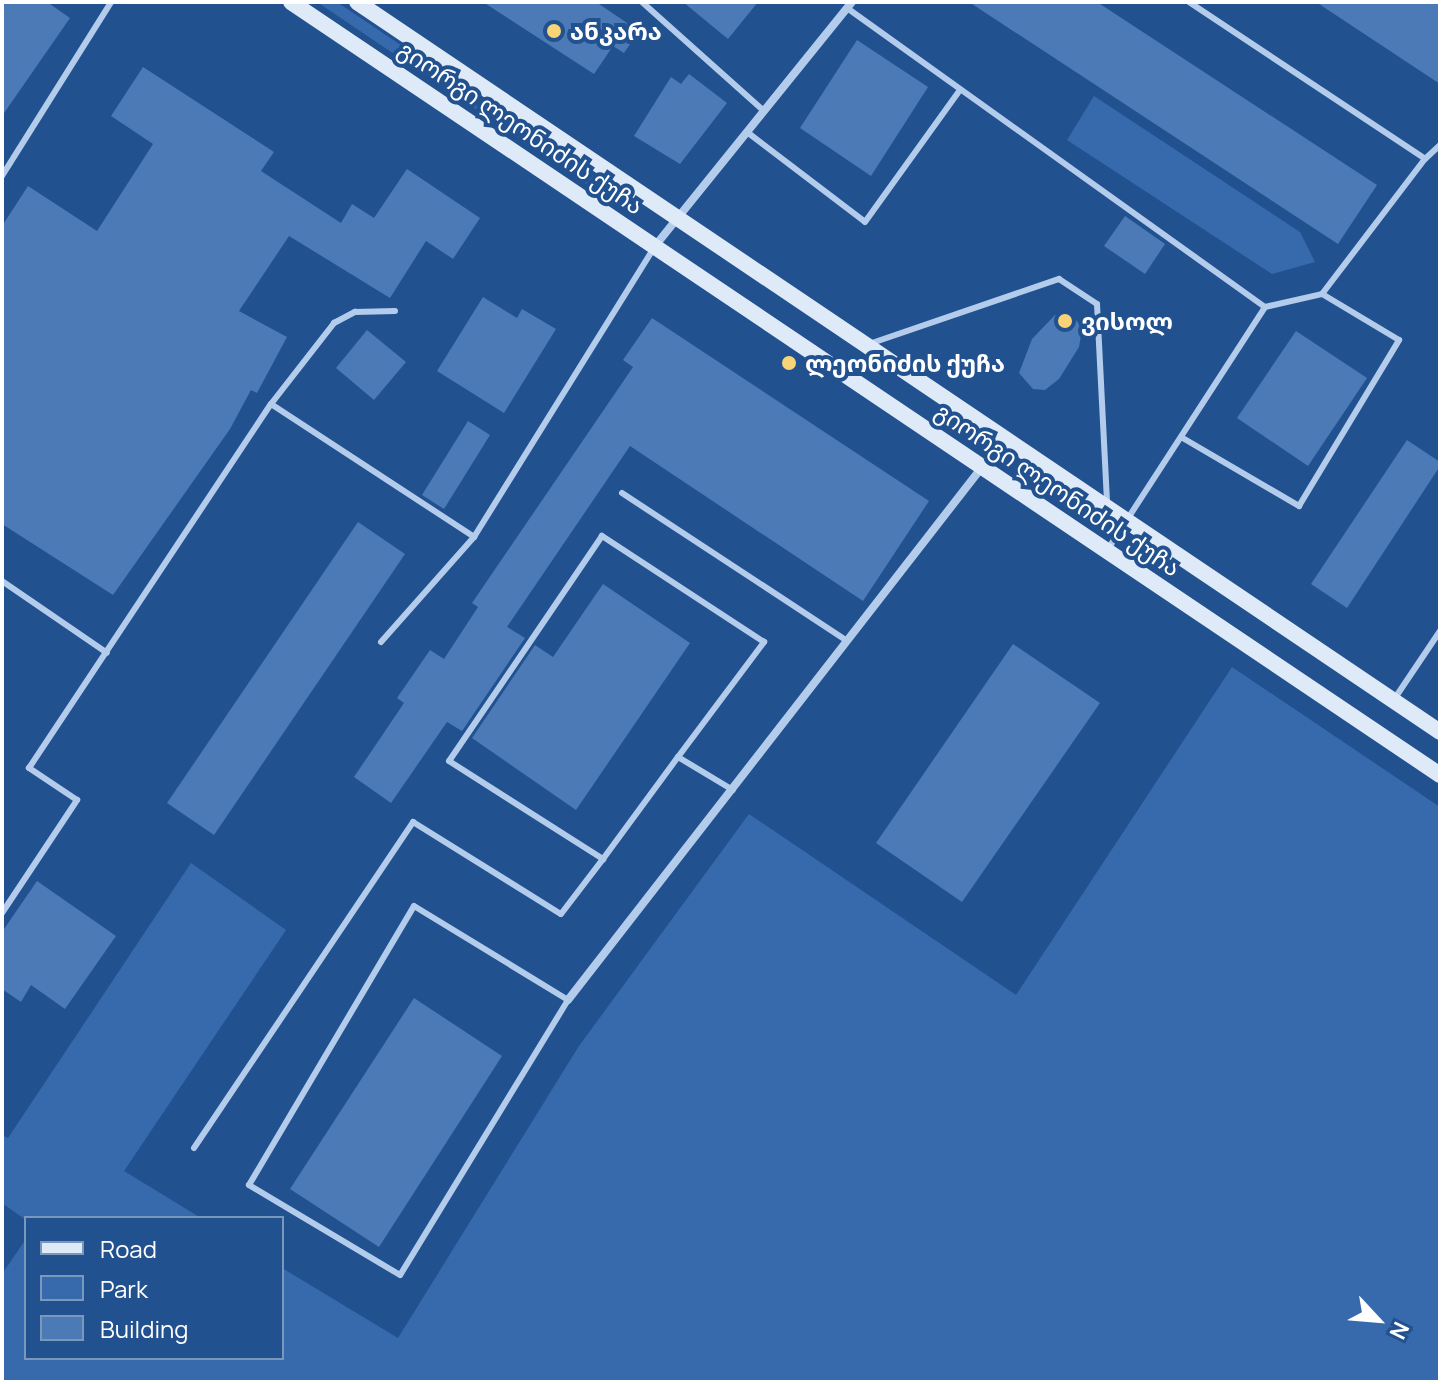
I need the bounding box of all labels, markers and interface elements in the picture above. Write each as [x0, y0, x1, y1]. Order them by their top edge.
place label: ანკარა [570, 17, 662, 45]
marker: ანკარა [545, 22, 563, 40]
street label: გიორგი ლეონიძის ქუჩა [393, 34, 649, 220]
place label: ვისოლ [1081, 307, 1173, 335]
marker: ვისოლ [1056, 312, 1074, 330]
place label: ლეონიძის ქუჩა [805, 349, 1005, 377]
marker: ლეონიძის ქუჩა [780, 354, 798, 372]
street label: გიორგი ლეონიძის ქუჩა [930, 396, 1186, 582]
legend [24, 1216, 284, 1360]
text: Road [100, 1232, 157, 1265]
text: Park [100, 1272, 148, 1305]
north arrow [1338, 1280, 1418, 1360]
text: Building [100, 1312, 188, 1345]
text: N [1383, 1317, 1417, 1344]

